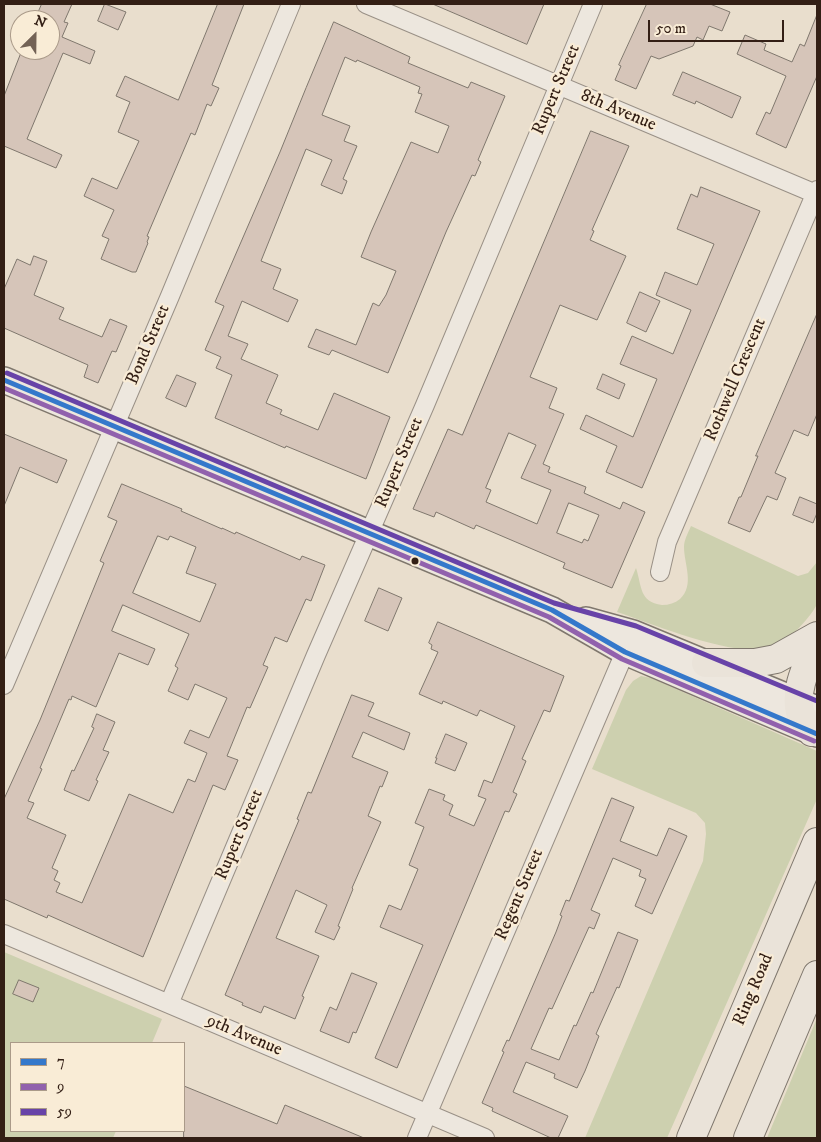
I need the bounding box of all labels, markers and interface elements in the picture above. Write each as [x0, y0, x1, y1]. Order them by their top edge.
north arrow [10, 10, 60, 60]
scale bar [651, 10, 787, 42]
text: N [32, 12, 49, 33]
text: 50 m [656, 19, 686, 38]
street label: Rupert Street [528, 42, 586, 138]
street label: 8th Avenue [577, 85, 659, 137]
street label: Bond Street [122, 302, 176, 388]
street label: Rothwell Crescent [700, 315, 772, 445]
street label: Rupert Street [371, 415, 429, 511]
unlabelled marker [410, 556, 420, 566]
street label: Rupert Street [211, 787, 269, 883]
street label: Regent Street [491, 846, 549, 944]
street label: Ring Road [729, 951, 779, 1029]
street label: 9th Avenue [203, 1010, 285, 1062]
legend [10, 1042, 185, 1132]
text: 7 [57, 1052, 65, 1071]
text: 9 [57, 1077, 65, 1096]
text: 59 [57, 1102, 72, 1121]

